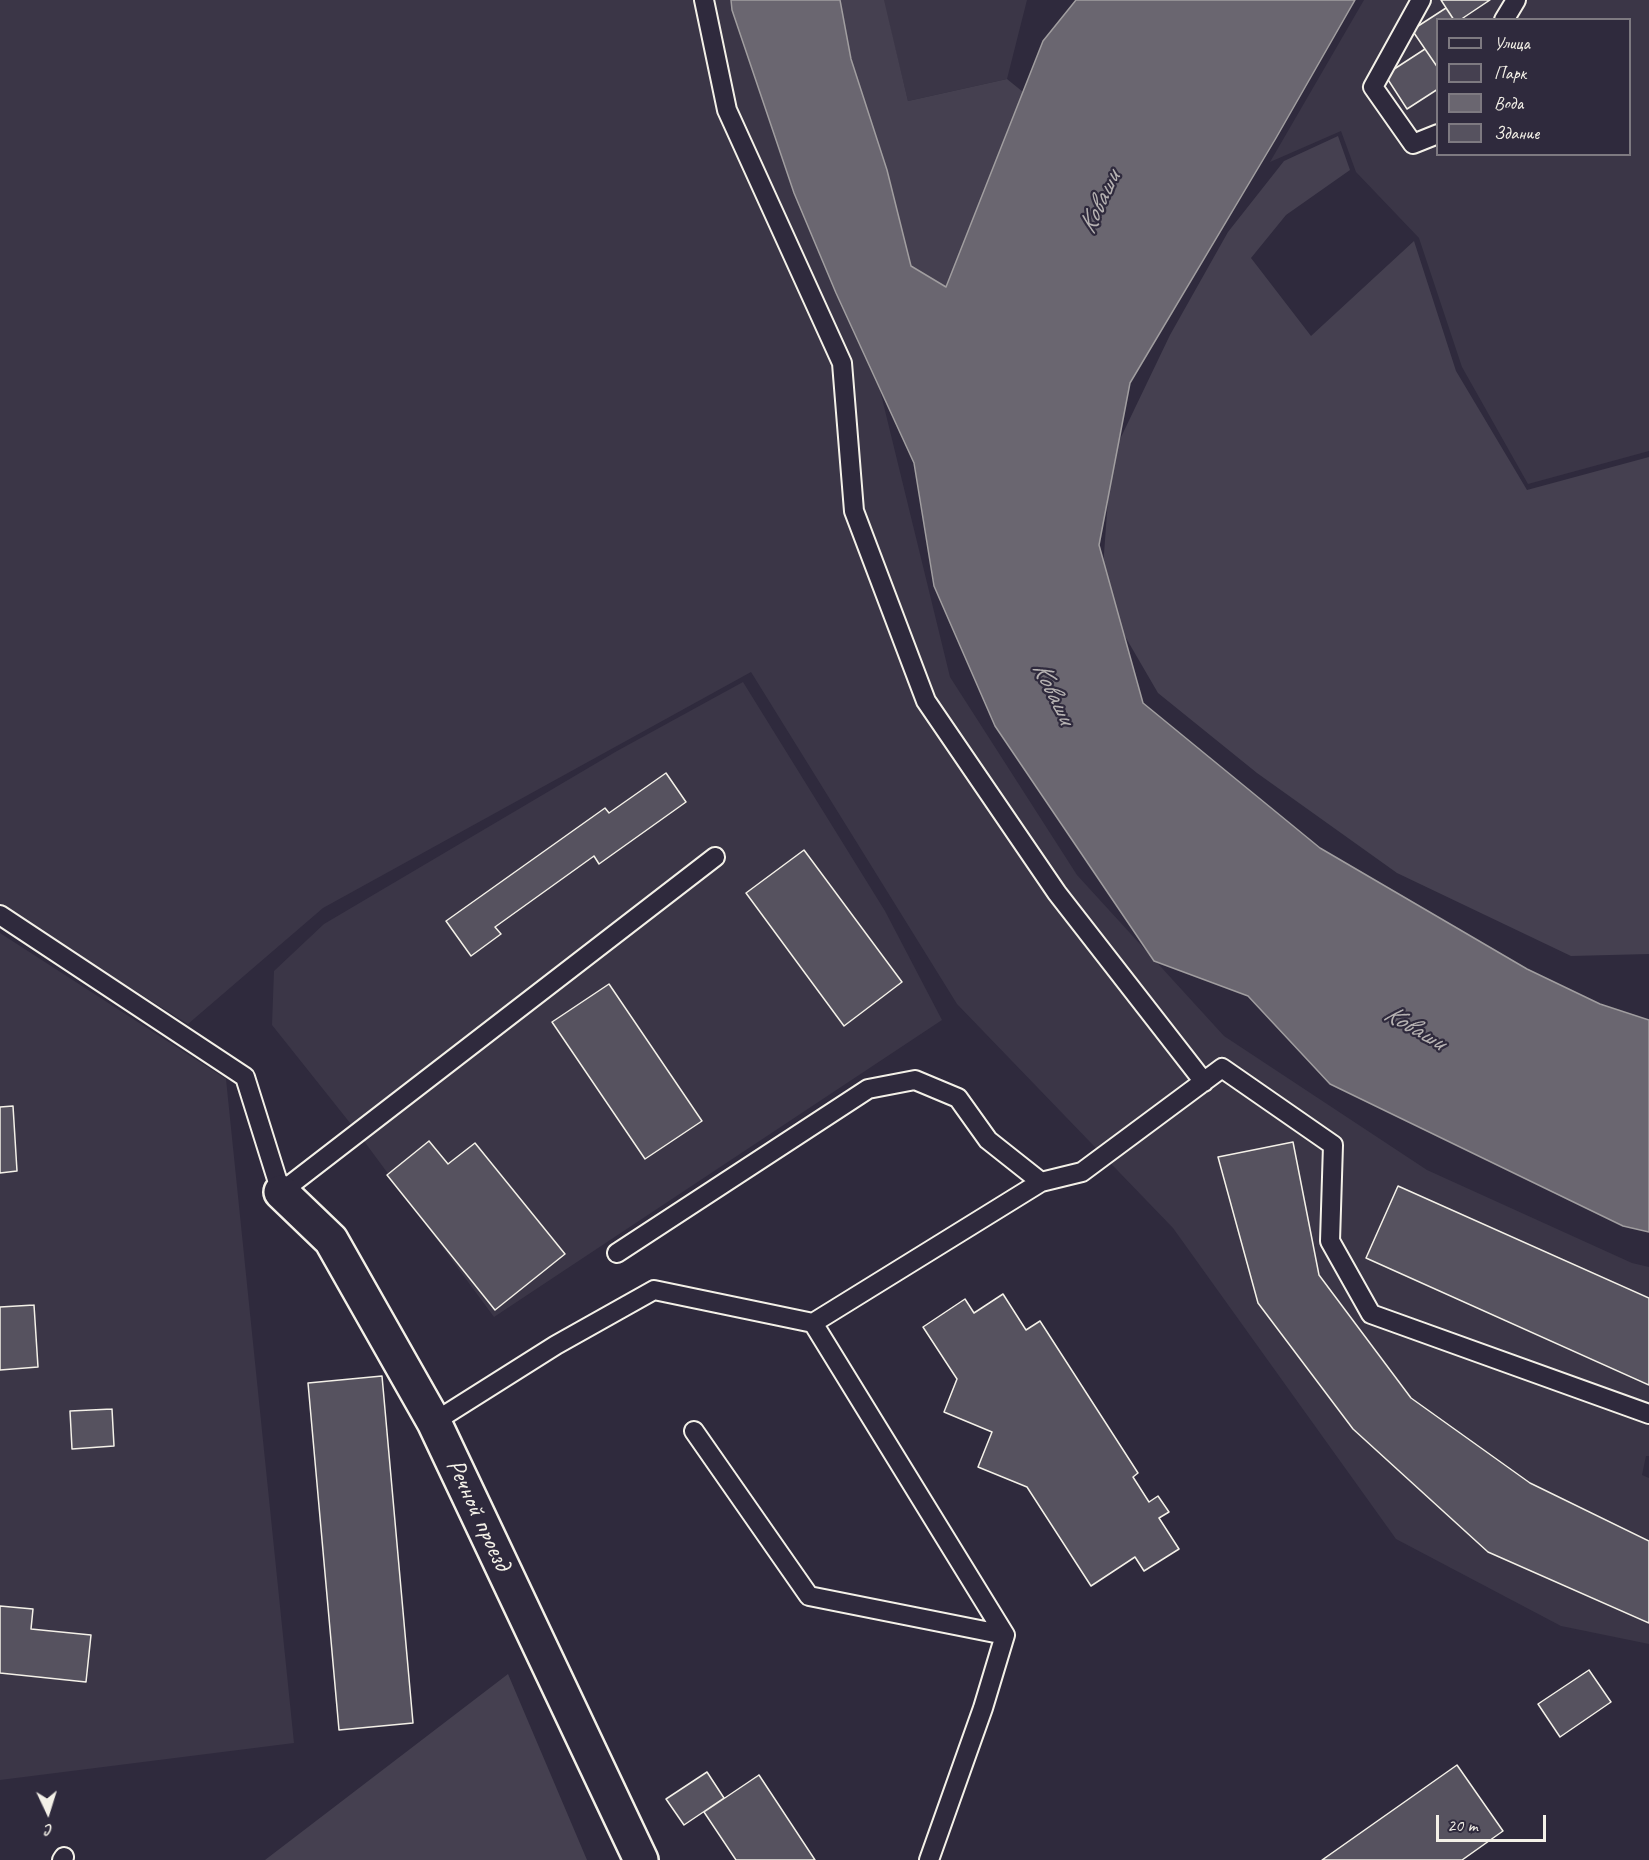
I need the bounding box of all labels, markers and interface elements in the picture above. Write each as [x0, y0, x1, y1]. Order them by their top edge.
legend [1436, 18, 1631, 156]
text: Улица [1494, 32, 1530, 54]
text: Парк [1494, 62, 1526, 84]
text: Вода [1494, 92, 1523, 114]
text: Здание [1494, 122, 1539, 144]
water label: Коваши [1072, 167, 1128, 239]
water label: Коваши [1024, 657, 1082, 729]
water label: Коваши [1378, 998, 1450, 1058]
street label: Речной проезд [439, 1454, 517, 1576]
north arrow [18, 1782, 78, 1842]
scale bar [1439, 1803, 1548, 1841]
text: 20 m [1447, 1814, 1478, 1836]
text: С [45, 1820, 54, 1840]

